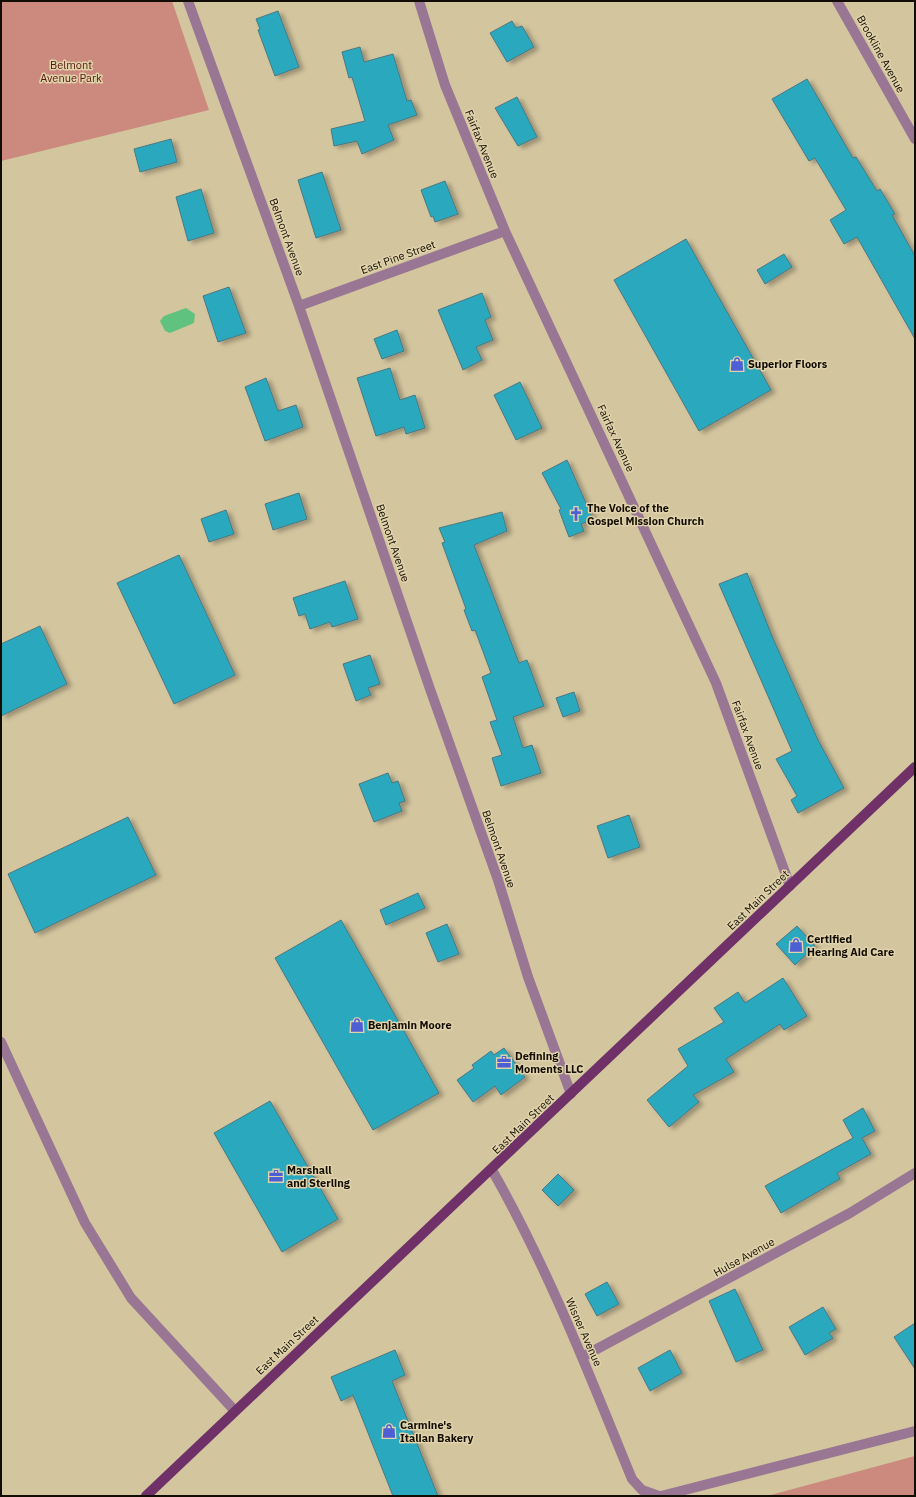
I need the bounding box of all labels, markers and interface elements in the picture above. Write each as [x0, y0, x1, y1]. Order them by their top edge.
street label: Brookline Avenue [854, 13, 908, 95]
park label: Belmont Avenue Park [40, 58, 102, 85]
street label: Fairfax Avenue [462, 108, 502, 180]
street label: Belmont Avenue [266, 196, 308, 278]
street label: East Pine Street [359, 237, 437, 277]
shop icon: Superior Floors [729, 356, 745, 372]
place label: Superior Floors [748, 357, 828, 371]
street label: Fairfax Avenue [594, 402, 638, 474]
place label: The Voice of the Gospel Mission Church [587, 501, 704, 528]
street label: Belmont Avenue [373, 502, 413, 584]
church icon: The Voice of the Gospel Mission Church [568, 506, 584, 522]
street label: Fairfax Avenue [729, 698, 767, 772]
street label: Belmont Avenue [479, 808, 519, 890]
street label: East Main Street [724, 867, 792, 933]
place label: Certified Hearing Aid Care [807, 932, 894, 959]
shop icon: Certified Hearing Aid Care [788, 937, 804, 953]
shop icon: Benjamin Moore [349, 1017, 365, 1033]
place label: Benjamin Moore [368, 1018, 452, 1032]
place label: Defining Moments LLC [515, 1049, 584, 1076]
office icon: Defining Moments LLC [496, 1054, 512, 1070]
street label: East Main Street [489, 1091, 557, 1157]
place label: Marshall and Sterling [287, 1163, 351, 1190]
office icon: Marshall and Sterling [268, 1168, 284, 1184]
street label: Hulse Avenue [711, 1234, 777, 1280]
street label: Wisner Avenue [563, 1296, 605, 1368]
street label: East Main Street [253, 1312, 321, 1378]
place label: Carmine's Italian Bakery [400, 1418, 473, 1445]
shop icon: Carmine's Italian Bakery [381, 1423, 397, 1439]

